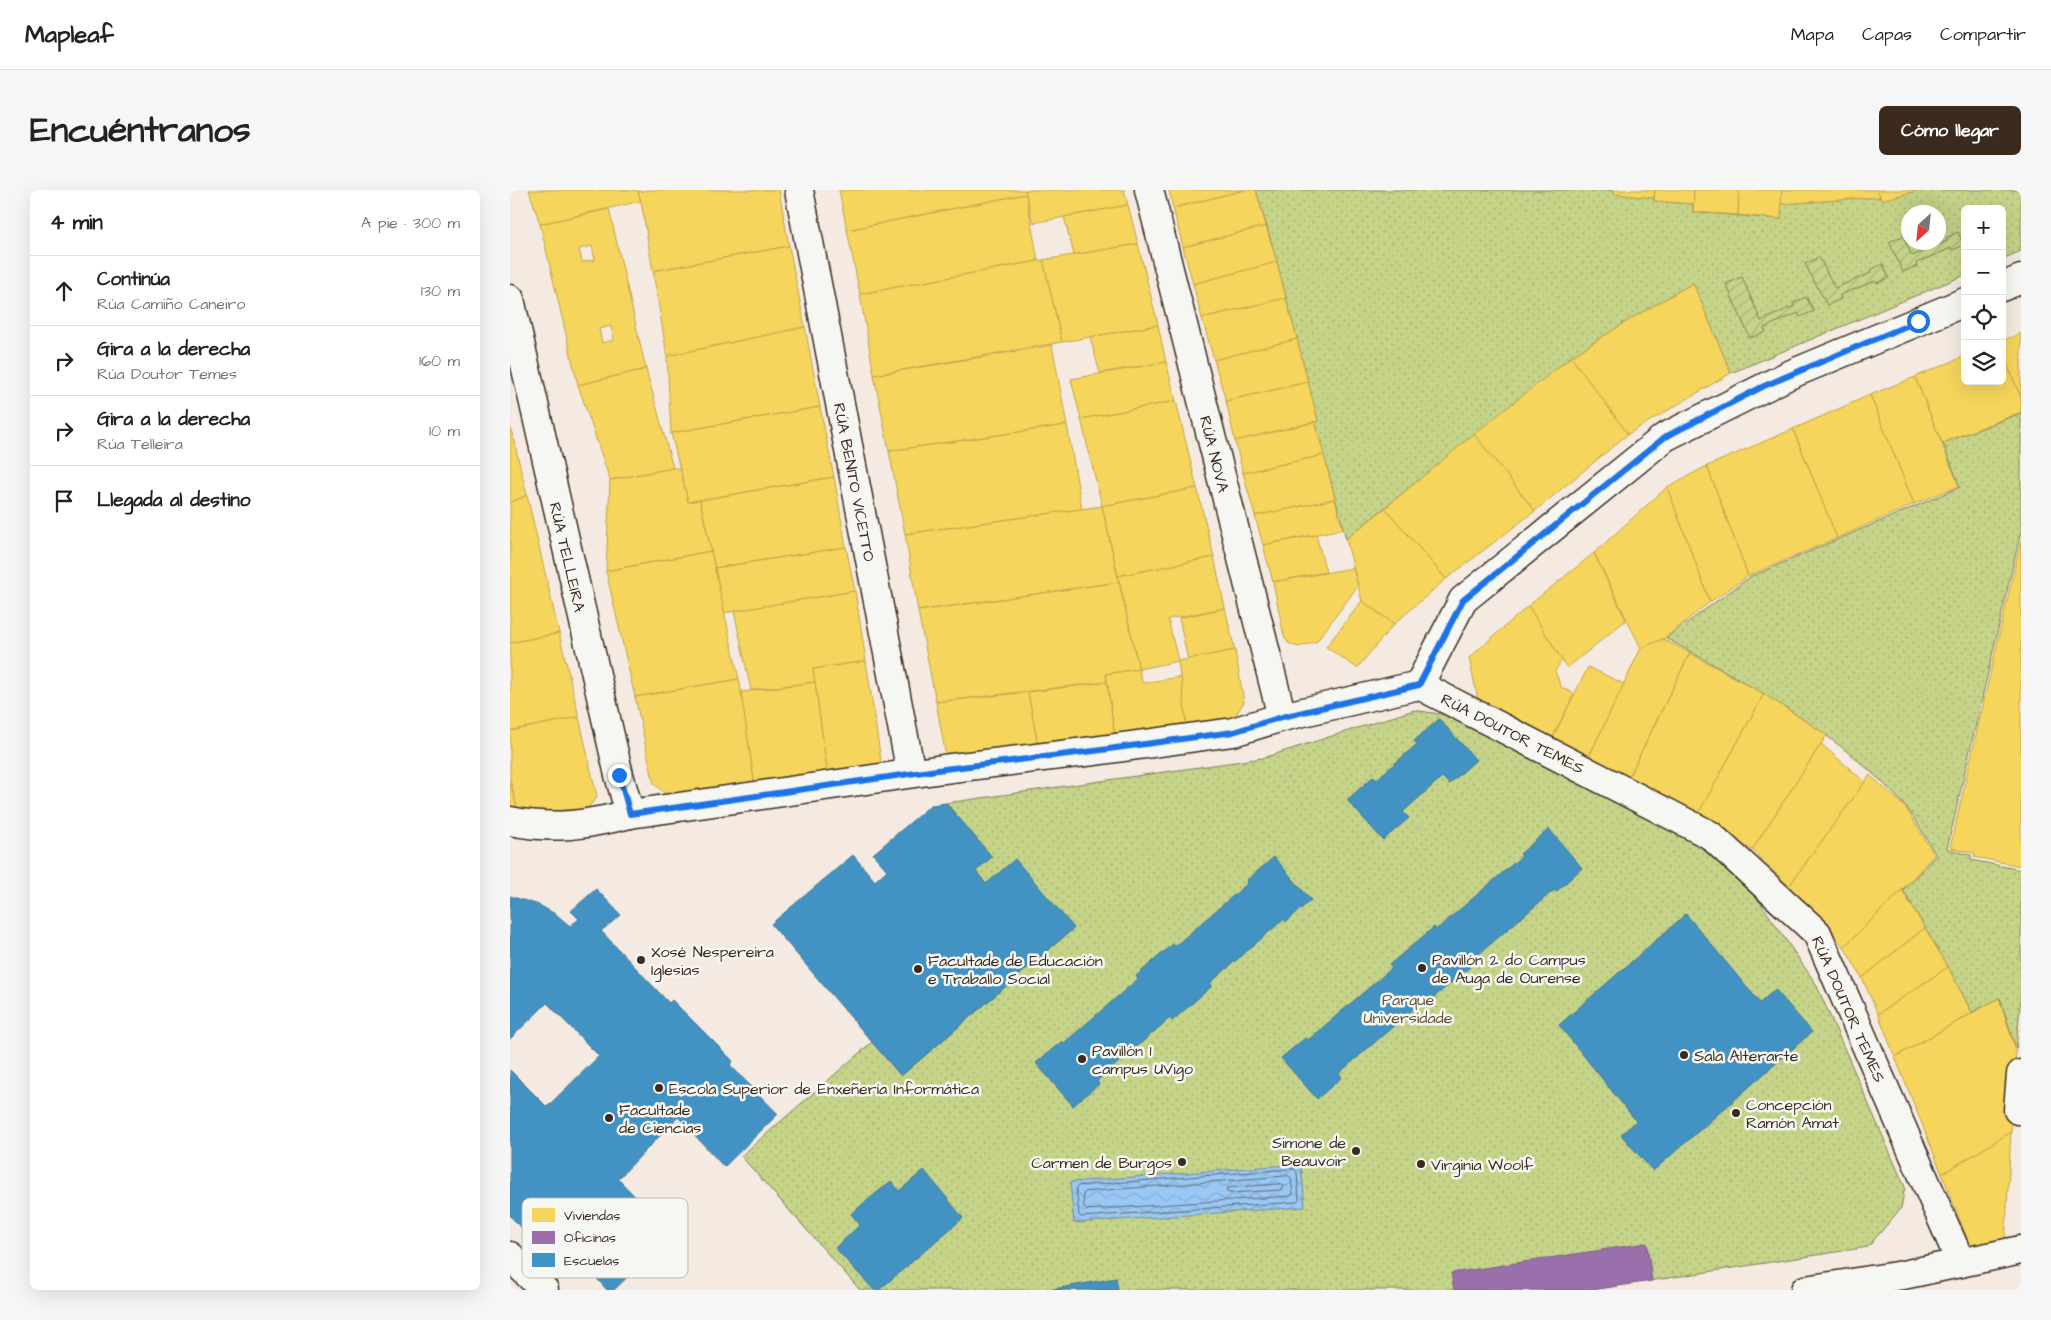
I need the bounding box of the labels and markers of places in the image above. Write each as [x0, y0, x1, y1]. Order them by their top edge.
place label: Xosé Nespereira Iglesias [651, 941, 774, 982]
place label: Pavillón 2 do Campus de Auga de Ourense [1432, 949, 1586, 990]
place label: Facultade de Educación e Traballo Social [928, 950, 1103, 990]
marker: Xosé Nespereira Iglesias [635, 954, 647, 966]
marker: Pavillón 2 do Campus de Auga de Ourense [1416, 962, 1428, 974]
marker: Facultade de Educación e Traballo Social [912, 963, 924, 975]
place label: Pavillón 1 campus UVigo [1092, 1040, 1193, 1081]
place label: Sala Alterarte [1694, 1045, 1799, 1067]
marker: Sala Alterarte [1678, 1049, 1690, 1061]
marker: Pavillón 1 campus UVigo [1076, 1053, 1088, 1065]
place label: Escola Superior de Enxeñería Informática [669, 1078, 979, 1100]
marker: Escola Superior de Enxeñería Informática [653, 1082, 665, 1094]
place label: Concepción Ramón Amat [1746, 1094, 1839, 1134]
place label: Facultade de Ciencias [619, 1099, 701, 1139]
marker: Concepción Ramón Amat [1730, 1107, 1742, 1119]
marker: Facultade de Ciencias [603, 1112, 615, 1124]
place label: Simone de Beauvoir [1272, 1132, 1346, 1172]
marker: Simone de Beauvoir [1350, 1145, 1362, 1157]
place label: Carmen de Burgos [1031, 1152, 1172, 1175]
place label: Virginia Woolf [1431, 1154, 1533, 1177]
marker: Carmen de Burgos [1176, 1156, 1188, 1168]
marker: Virginia Woolf [1415, 1158, 1427, 1170]

